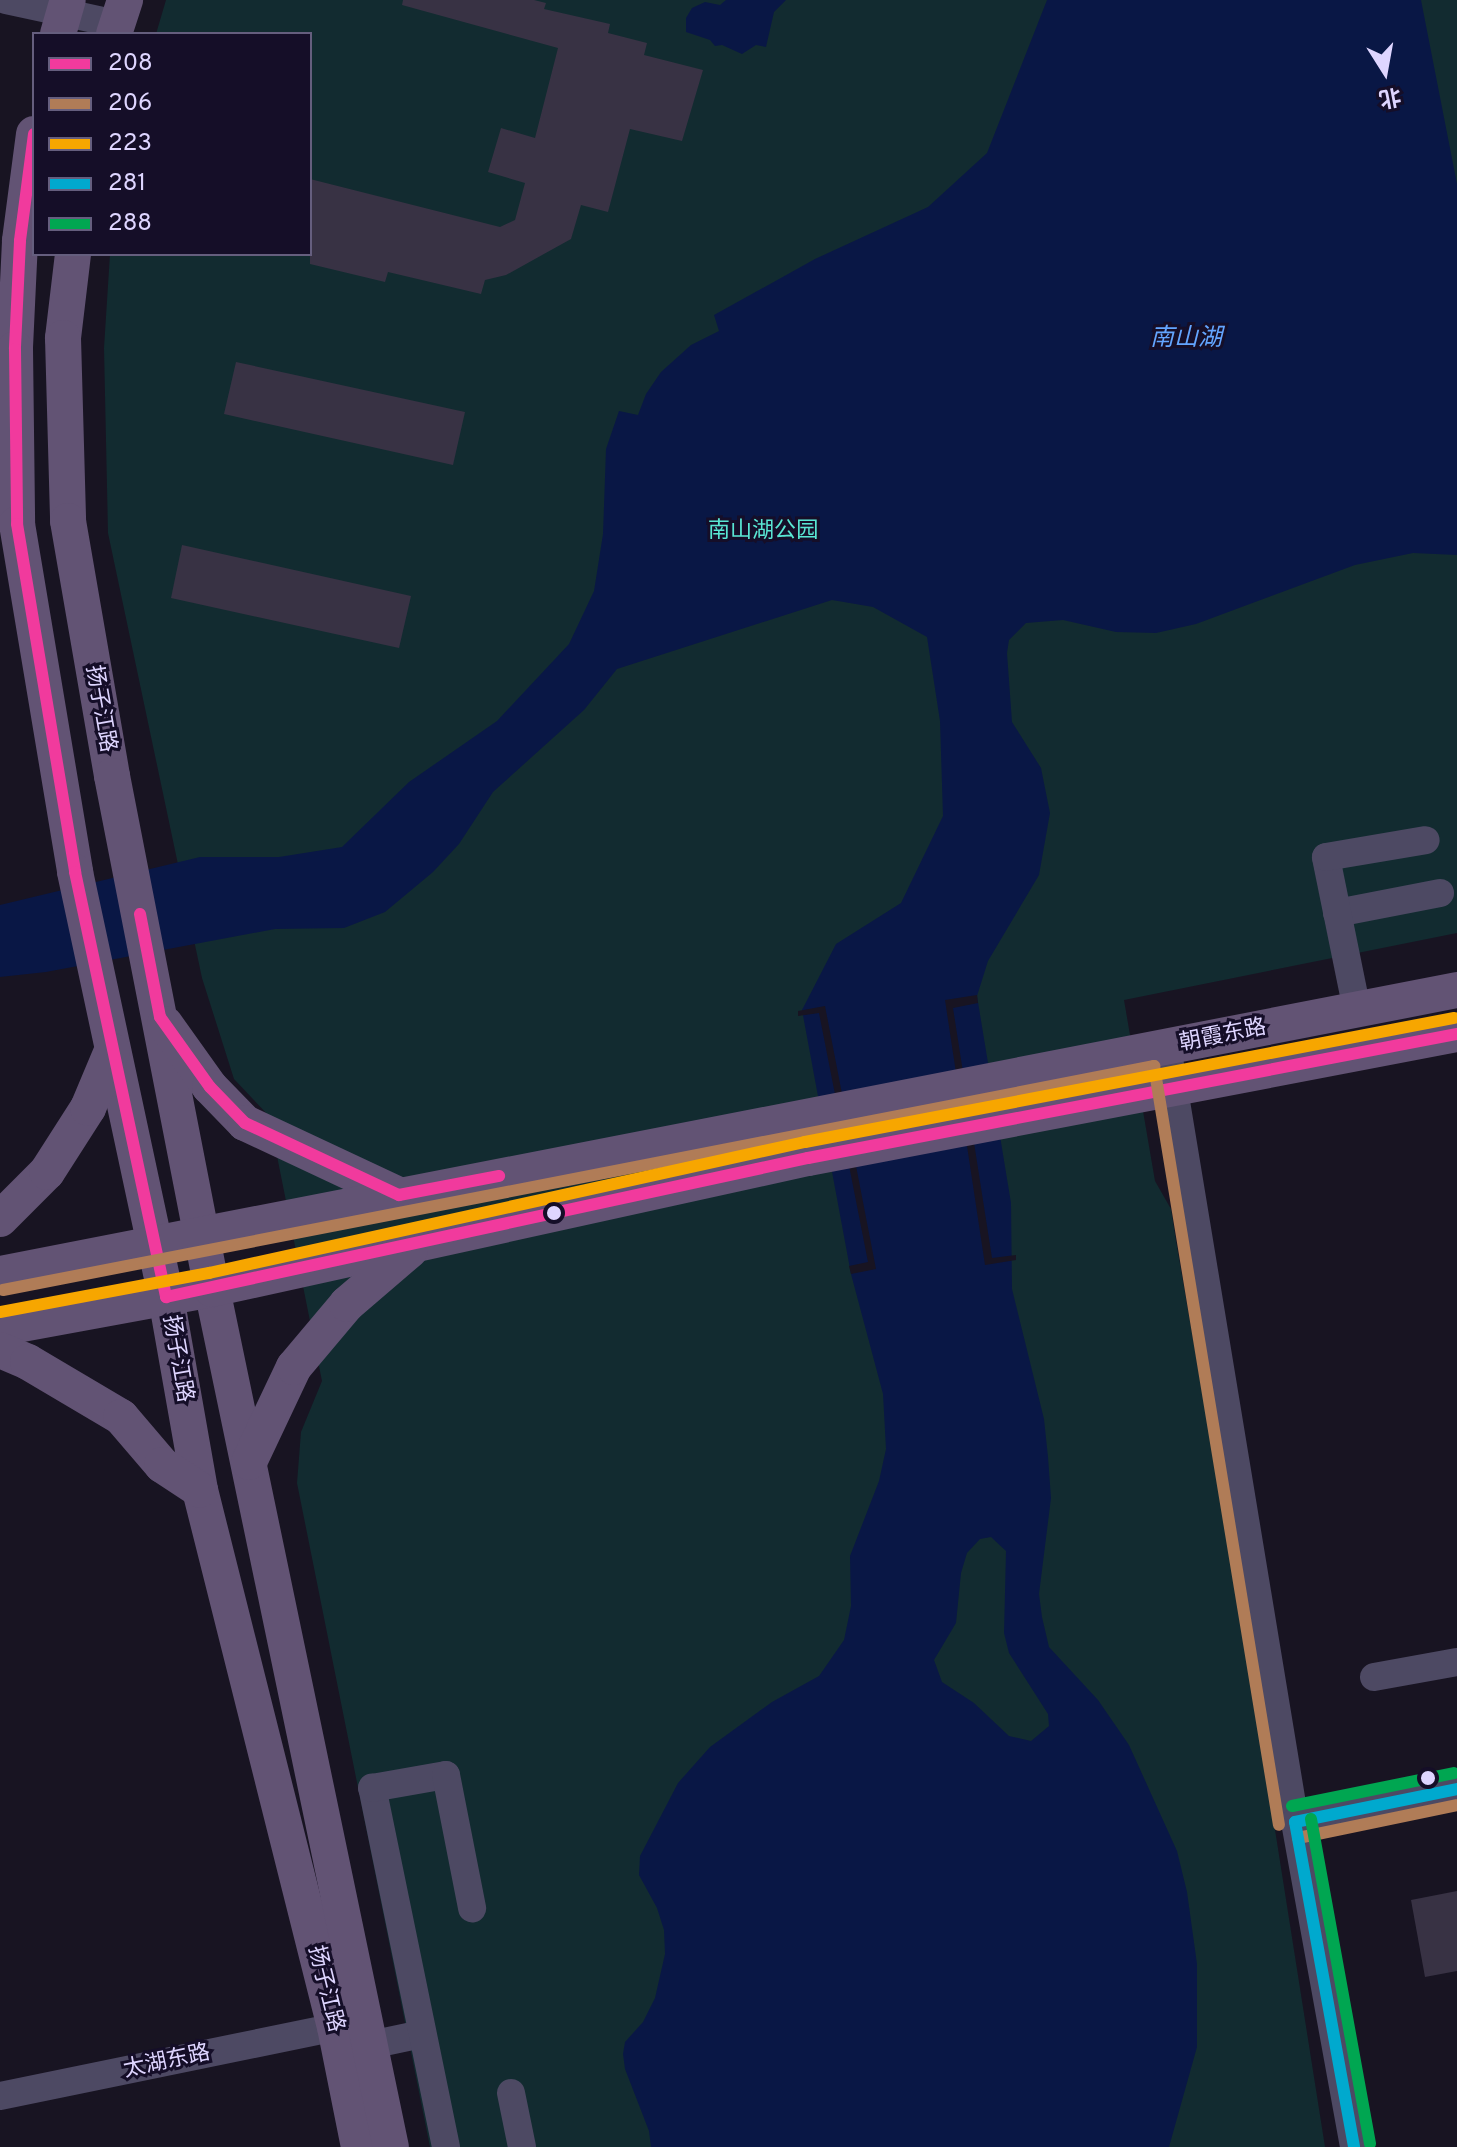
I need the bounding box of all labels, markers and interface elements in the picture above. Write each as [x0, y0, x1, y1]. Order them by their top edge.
legend [32, 32, 312, 256]
north arrow [1345, 32, 1425, 112]
text: 208 [108, 49, 153, 79]
text: 北 [1376, 81, 1403, 111]
text: 206 [108, 89, 152, 119]
text: 223 [108, 129, 152, 159]
text: 281 [108, 169, 146, 199]
text: 288 [108, 209, 152, 239]
water label: 南山湖 [1150, 326, 1222, 354]
park label: 南山湖公园 [708, 519, 818, 545]
street label: 扬子江路 [79, 663, 121, 755]
street label: 朝霞东路 [1177, 1015, 1269, 1057]
unlabelled marker [546, 1205, 562, 1221]
street label: 扬子江路 [156, 1313, 198, 1405]
unlabelled marker [1420, 1770, 1436, 1786]
street label: 扬子江路 [302, 1943, 348, 2035]
street label: 太湖东路 [121, 2040, 213, 2084]

